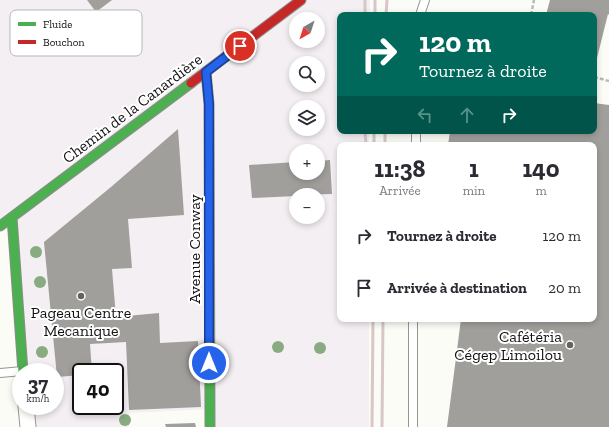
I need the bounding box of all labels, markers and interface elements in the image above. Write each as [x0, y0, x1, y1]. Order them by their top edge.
legend [10, 10, 142, 56]
north arrow [289, 12, 325, 48]
map controls [289, 12, 325, 224]
text: Fluide [43, 18, 73, 31]
text: 120 m [419, 26, 491, 59]
icon: right [353, 28, 405, 80]
pin [223, 29, 257, 63]
icon: arrive [229, 35, 251, 57]
text: Bouchon [43, 36, 85, 49]
street label: Chemin de la Canardière [59, 50, 206, 167]
button: search [289, 56, 325, 92]
text: Tournez à droite [419, 60, 547, 82]
button: layers [289, 100, 325, 136]
icon: left [414, 104, 436, 126]
icon: ahead [456, 104, 478, 126]
icon: right [498, 104, 520, 126]
button: + [289, 144, 325, 180]
text: 11:38 [374, 154, 425, 183]
text: 1 [469, 154, 479, 183]
text: 140 [522, 154, 560, 183]
text: Arrivée [379, 183, 421, 198]
text: min [463, 183, 485, 198]
text: m [535, 183, 547, 198]
button: − [289, 188, 325, 224]
street label: Avenue Conway [185, 193, 204, 304]
icon: right [353, 225, 375, 247]
text: Tournez à droite [387, 227, 497, 245]
text: 120 m [543, 227, 581, 245]
icon: arrive [353, 277, 375, 299]
text: Arrivée à destination [387, 279, 527, 297]
text: 20 m [548, 279, 581, 297]
marker: Pageau Centre Mecanique [76, 291, 86, 301]
place label: Pageau Centre Mecanique [31, 303, 131, 340]
place label: Cafétéria Cégep Limoilou [454, 327, 562, 364]
marker: Cafétéria Cégep Limoilou [565, 340, 575, 350]
position arrow [188, 342, 230, 384]
speed limit sign: 40 [72, 363, 124, 415]
text: 37 [28, 372, 48, 396]
text: km/h [27, 393, 49, 405]

